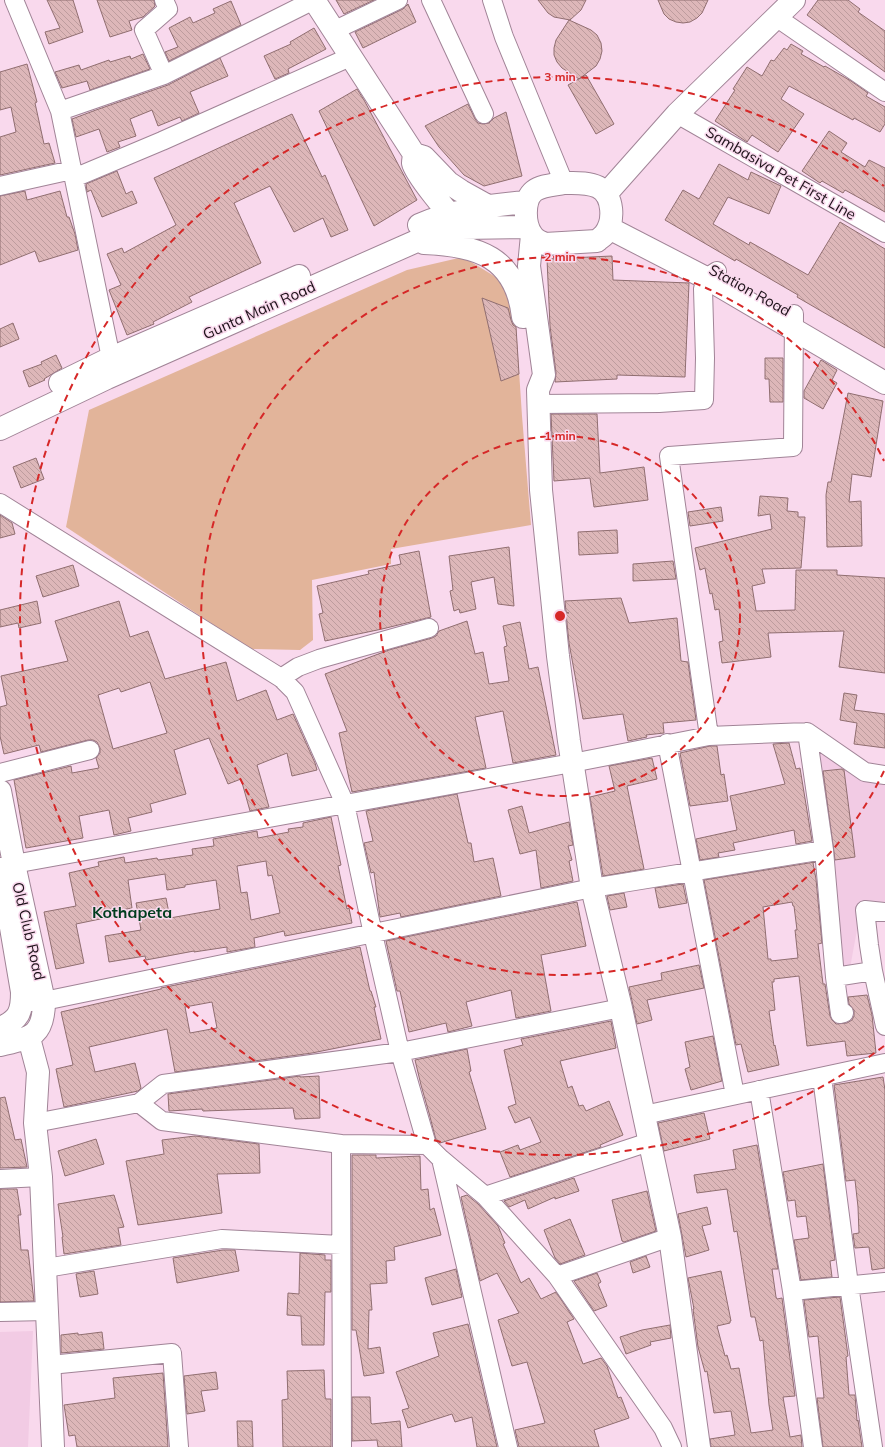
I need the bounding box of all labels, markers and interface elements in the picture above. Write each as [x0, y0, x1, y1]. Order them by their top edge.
text: 3 min [544, 69, 576, 84]
street label: Sambasiva Pet First Line [702, 122, 860, 224]
text: 2 min [544, 249, 576, 264]
street label: Station Road [706, 260, 794, 320]
street label: Gunta Main Road [200, 277, 318, 343]
text: 1 min [544, 428, 576, 443]
centre of rings [553, 609, 567, 623]
street label: Old Club Road [8, 880, 50, 982]
district label: Kothapeta [92, 902, 172, 922]

